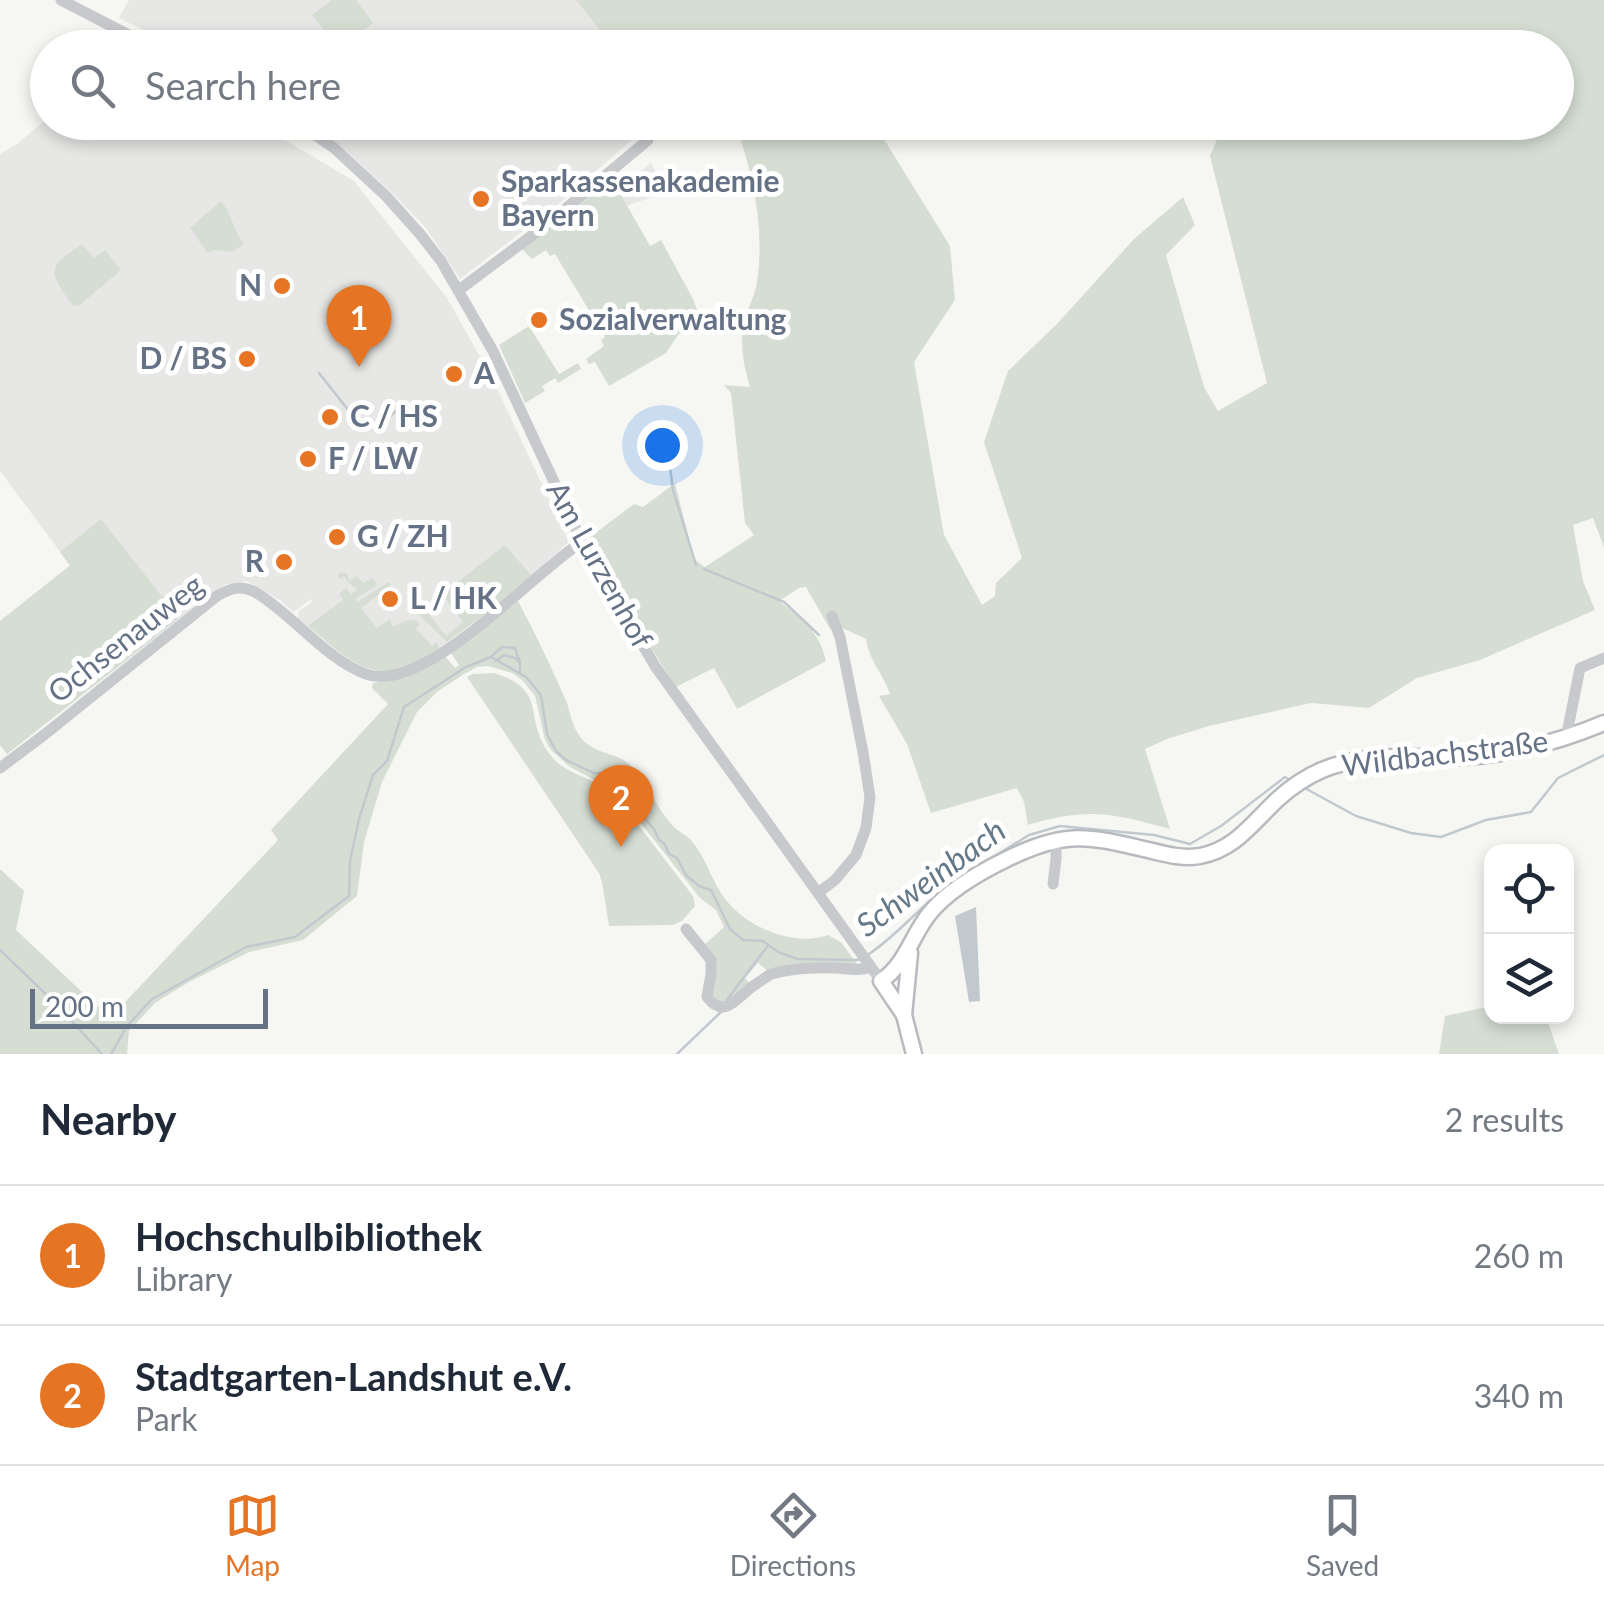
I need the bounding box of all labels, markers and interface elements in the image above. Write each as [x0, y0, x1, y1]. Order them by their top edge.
search box [30, 30, 1574, 140]
icon: search [65, 58, 120, 113]
text: Search here [145, 62, 341, 108]
place label: Sparkassenakademie Bayern [501, 162, 780, 232]
marker: Sparkassenakademie Bayern [470, 188, 492, 210]
place label: N [239, 266, 262, 302]
marker: N [271, 275, 293, 297]
pin: 1 [326, 284, 392, 367]
place label: Sozialverwaltung [559, 300, 787, 336]
marker: Sozialverwaltung [528, 309, 550, 331]
place label: D / BS [139, 339, 227, 375]
marker: D / BS [236, 348, 258, 370]
place label: A [473, 354, 495, 390]
marker: A [443, 363, 465, 385]
place label: C / HS [350, 397, 438, 433]
marker: C / HS [319, 406, 341, 428]
your location [637, 420, 688, 471]
place label: F / LW [328, 439, 418, 475]
marker: F / LW [297, 448, 319, 470]
street label: Am Lurzenhof [540, 475, 661, 654]
place label: G / ZH [357, 517, 449, 553]
marker: G / ZH [326, 526, 348, 548]
place label: R [245, 542, 265, 578]
marker: R [273, 551, 295, 573]
street label: Ochsenauweg [40, 566, 209, 709]
place label: L / HK [410, 579, 497, 615]
marker: L / HK [379, 588, 401, 610]
street label: Wildbachstraße [1340, 722, 1550, 783]
pin: 2 [588, 764, 654, 847]
water label: Schweinbach [848, 810, 1012, 944]
map controls [1484, 844, 1574, 1024]
button: locate [1484, 844, 1574, 934]
button: layers [1484, 934, 1574, 1024]
scale bar [30, 984, 268, 1028]
text: 200 m [45, 989, 124, 1023]
text: Nearby [40, 1094, 177, 1144]
text: 2 results [1445, 1100, 1564, 1139]
text: Hochschulbibliothek [135, 1213, 482, 1259]
text: 1 [63, 1236, 82, 1275]
text: 260 m [1474, 1236, 1564, 1275]
text: Library [135, 1259, 232, 1298]
text: Stadtgarten-Landshut e.V. [135, 1353, 572, 1399]
text: 2 [63, 1376, 82, 1415]
text: 340 m [1474, 1376, 1564, 1415]
text: Park [135, 1399, 198, 1438]
tab: Map [225, 1488, 280, 1582]
tab: Directions [730, 1488, 856, 1582]
tab: Saved [1306, 1488, 1379, 1582]

